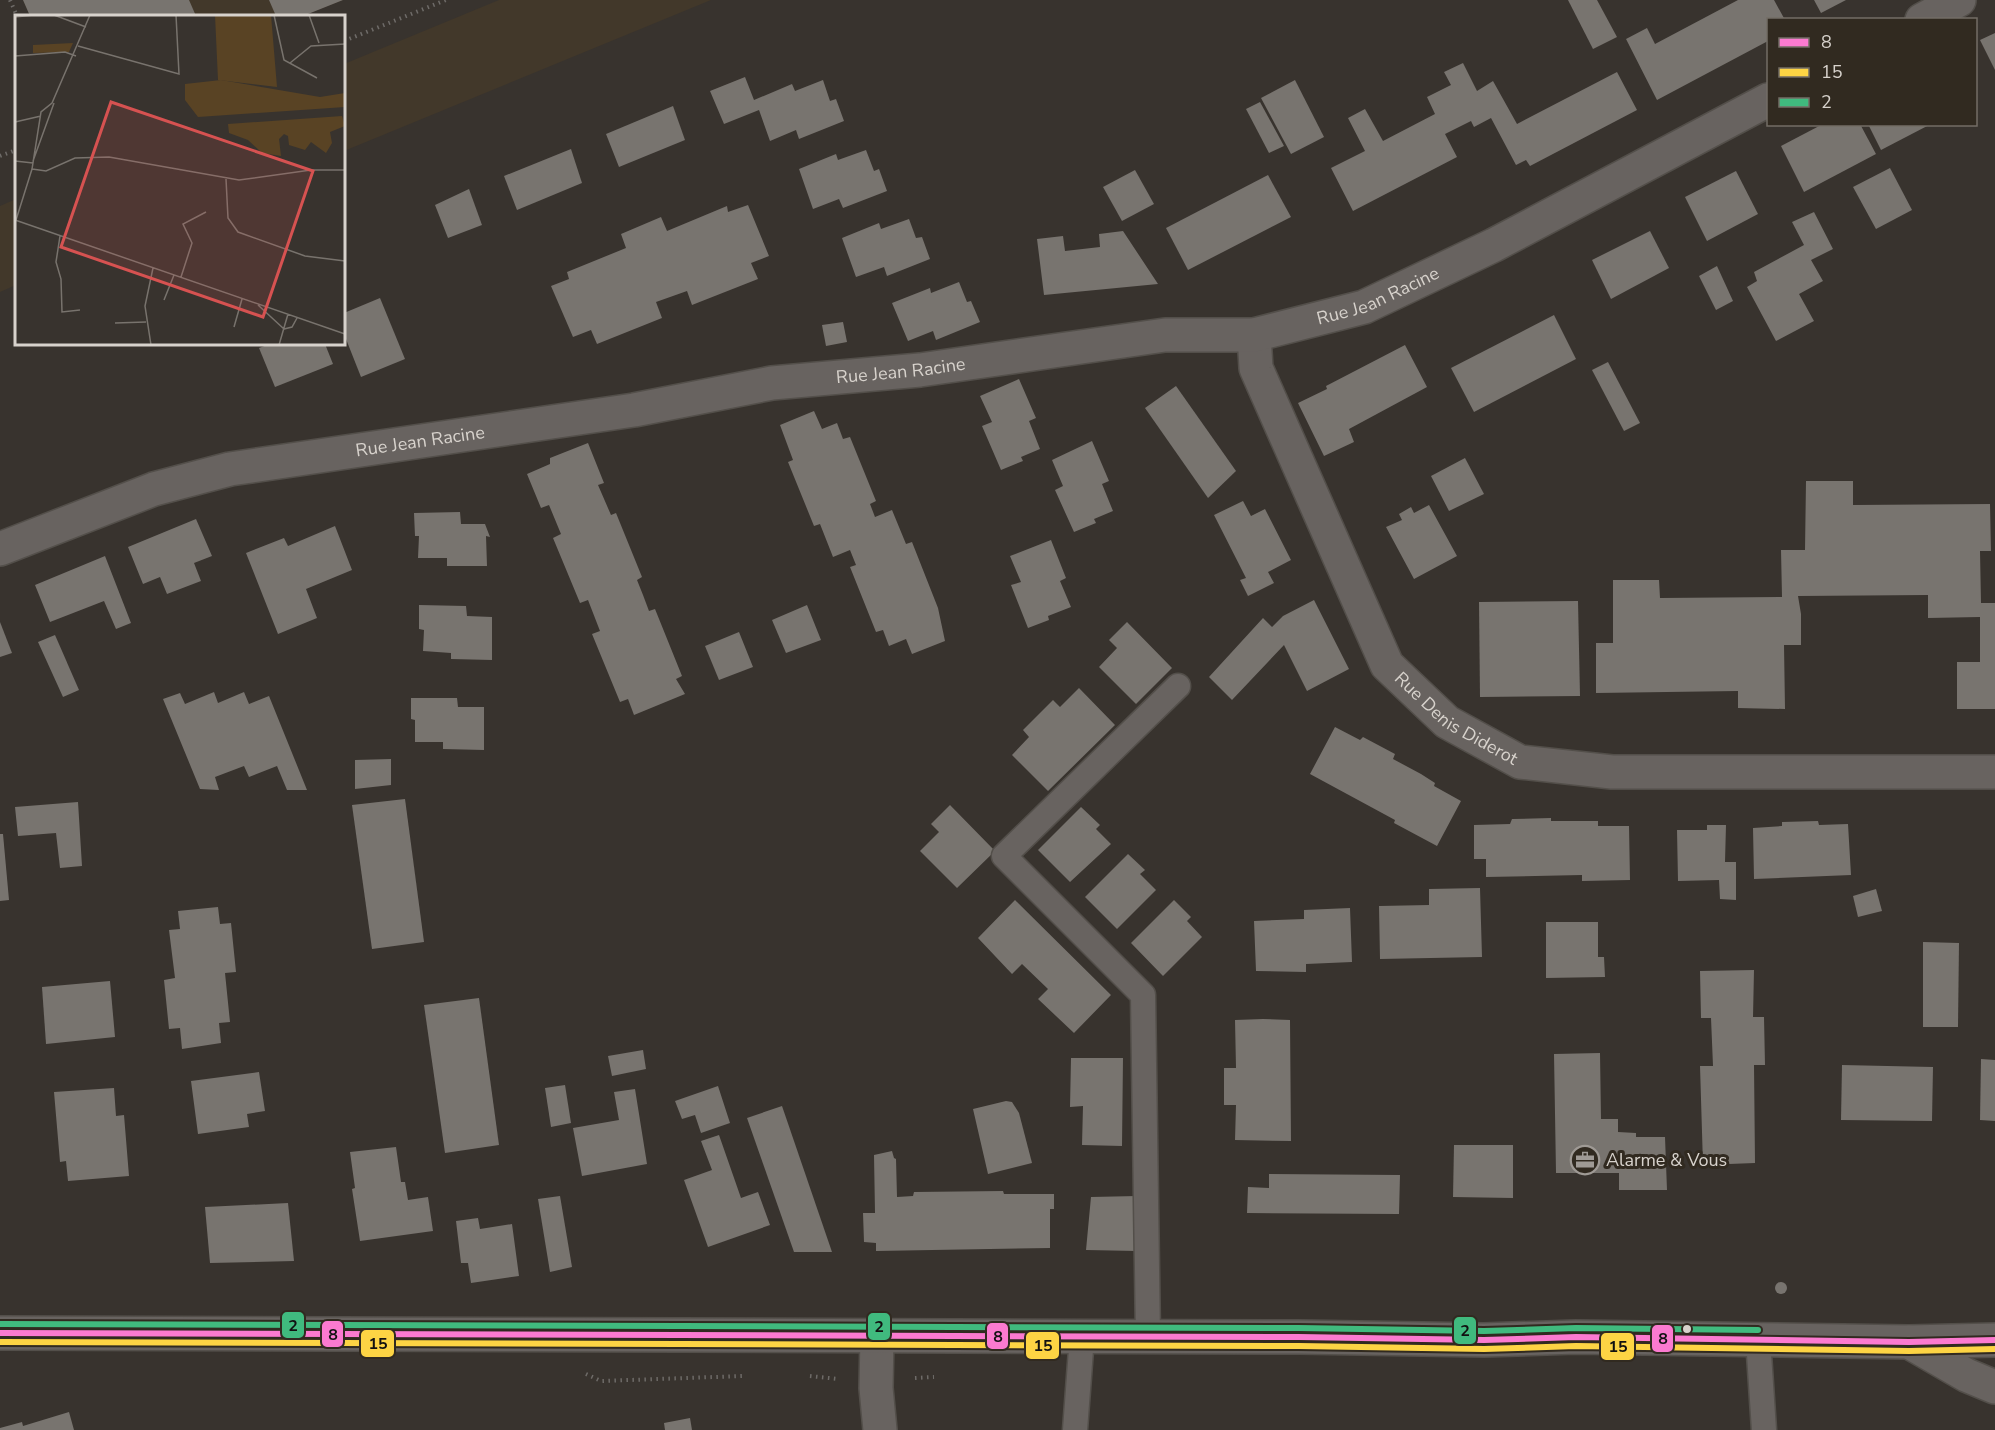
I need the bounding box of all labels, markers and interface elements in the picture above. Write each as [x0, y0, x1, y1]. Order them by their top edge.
inset map [15, 15, 345, 345]
legend [1767, 18, 1977, 126]
text: 8 [1821, 30, 1832, 54]
text: 15 [1821, 60, 1843, 84]
text: 2 [1821, 90, 1832, 114]
street label: Rue Jean Racine [1314, 261, 1443, 331]
street label: Rue Jean Racine [835, 352, 967, 389]
street label: Rue Jean Racine [354, 420, 486, 463]
street label: Rue Denis Diderot [1389, 666, 1523, 771]
office icon: Alarme & Vous [1569, 1144, 1601, 1176]
place label: Alarme & Vous [1606, 1148, 1727, 1172]
line badge: 2 [281, 1311, 305, 1339]
line badge: 2 [867, 1312, 891, 1341]
text: 2 [288, 1315, 298, 1337]
text: 2 [874, 1316, 884, 1338]
line badge: 2 [1453, 1316, 1477, 1345]
line badge: 8 [321, 1320, 344, 1348]
text: 2 [1460, 1320, 1470, 1342]
line badge: 8 [986, 1322, 1009, 1350]
unlabelled marker [1681, 1323, 1693, 1335]
text: 8 [328, 1324, 338, 1346]
line badge: 8 [1651, 1324, 1674, 1353]
text: 8 [993, 1326, 1003, 1348]
text: 8 [1658, 1328, 1668, 1350]
line badge: 15 [360, 1329, 395, 1358]
line badge: 15 [1025, 1331, 1060, 1360]
line badge: 15 [1600, 1332, 1635, 1361]
text: 15 [368, 1333, 388, 1355]
text: 15 [1033, 1335, 1053, 1357]
text: 15 [1608, 1336, 1628, 1358]

